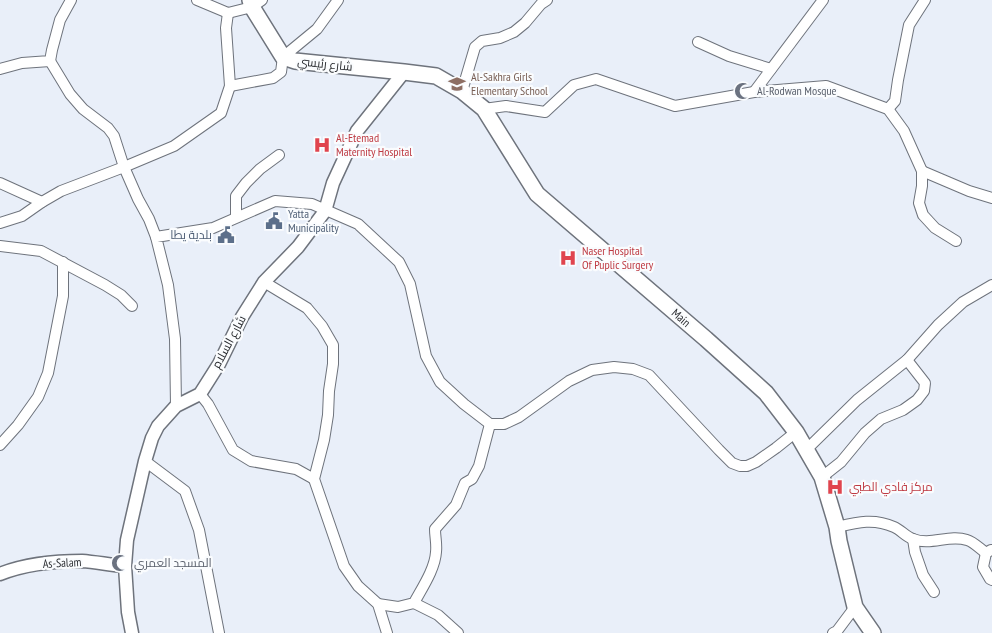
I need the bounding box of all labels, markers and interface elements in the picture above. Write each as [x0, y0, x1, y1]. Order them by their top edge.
street label: شارع رئيسي [296, 53, 353, 77]
place label: Al-Sakhra Girls Elementary School [471, 69, 548, 98]
school or university icon: Al-Sakhra Girls Elementary School [447, 74, 467, 94]
mosque icon: Al-Rodwan Mosque [733, 81, 753, 101]
place label: Al-Rodwan Mosque [757, 83, 837, 98]
place label: Al-Etemad Maternity Hospital [336, 130, 412, 159]
hospital icon: Al-Etemad Maternity Hospital [312, 135, 332, 155]
place label: Yatta Municipality [288, 206, 339, 235]
public building icon: Yatta Municipality [264, 211, 284, 231]
public building icon: بلدية يطا [216, 225, 236, 245]
place label: بلدية يطا [170, 227, 212, 242]
place label: Naser Hospital Of Puplic Surgery [582, 243, 654, 272]
hospital icon: Naser Hospital Of Puplic Surgery [558, 248, 578, 268]
street label: Main [669, 305, 694, 330]
street label: شارع السلام [208, 312, 250, 371]
hospital icon: مركز فادي الطبي [825, 477, 845, 497]
place label: مركز فادي الطبي [849, 479, 933, 497]
mosque icon: المسجد العمري [110, 553, 130, 573]
street label: As-Salam [42, 554, 82, 571]
place label: المسجد العمري [134, 555, 212, 573]

